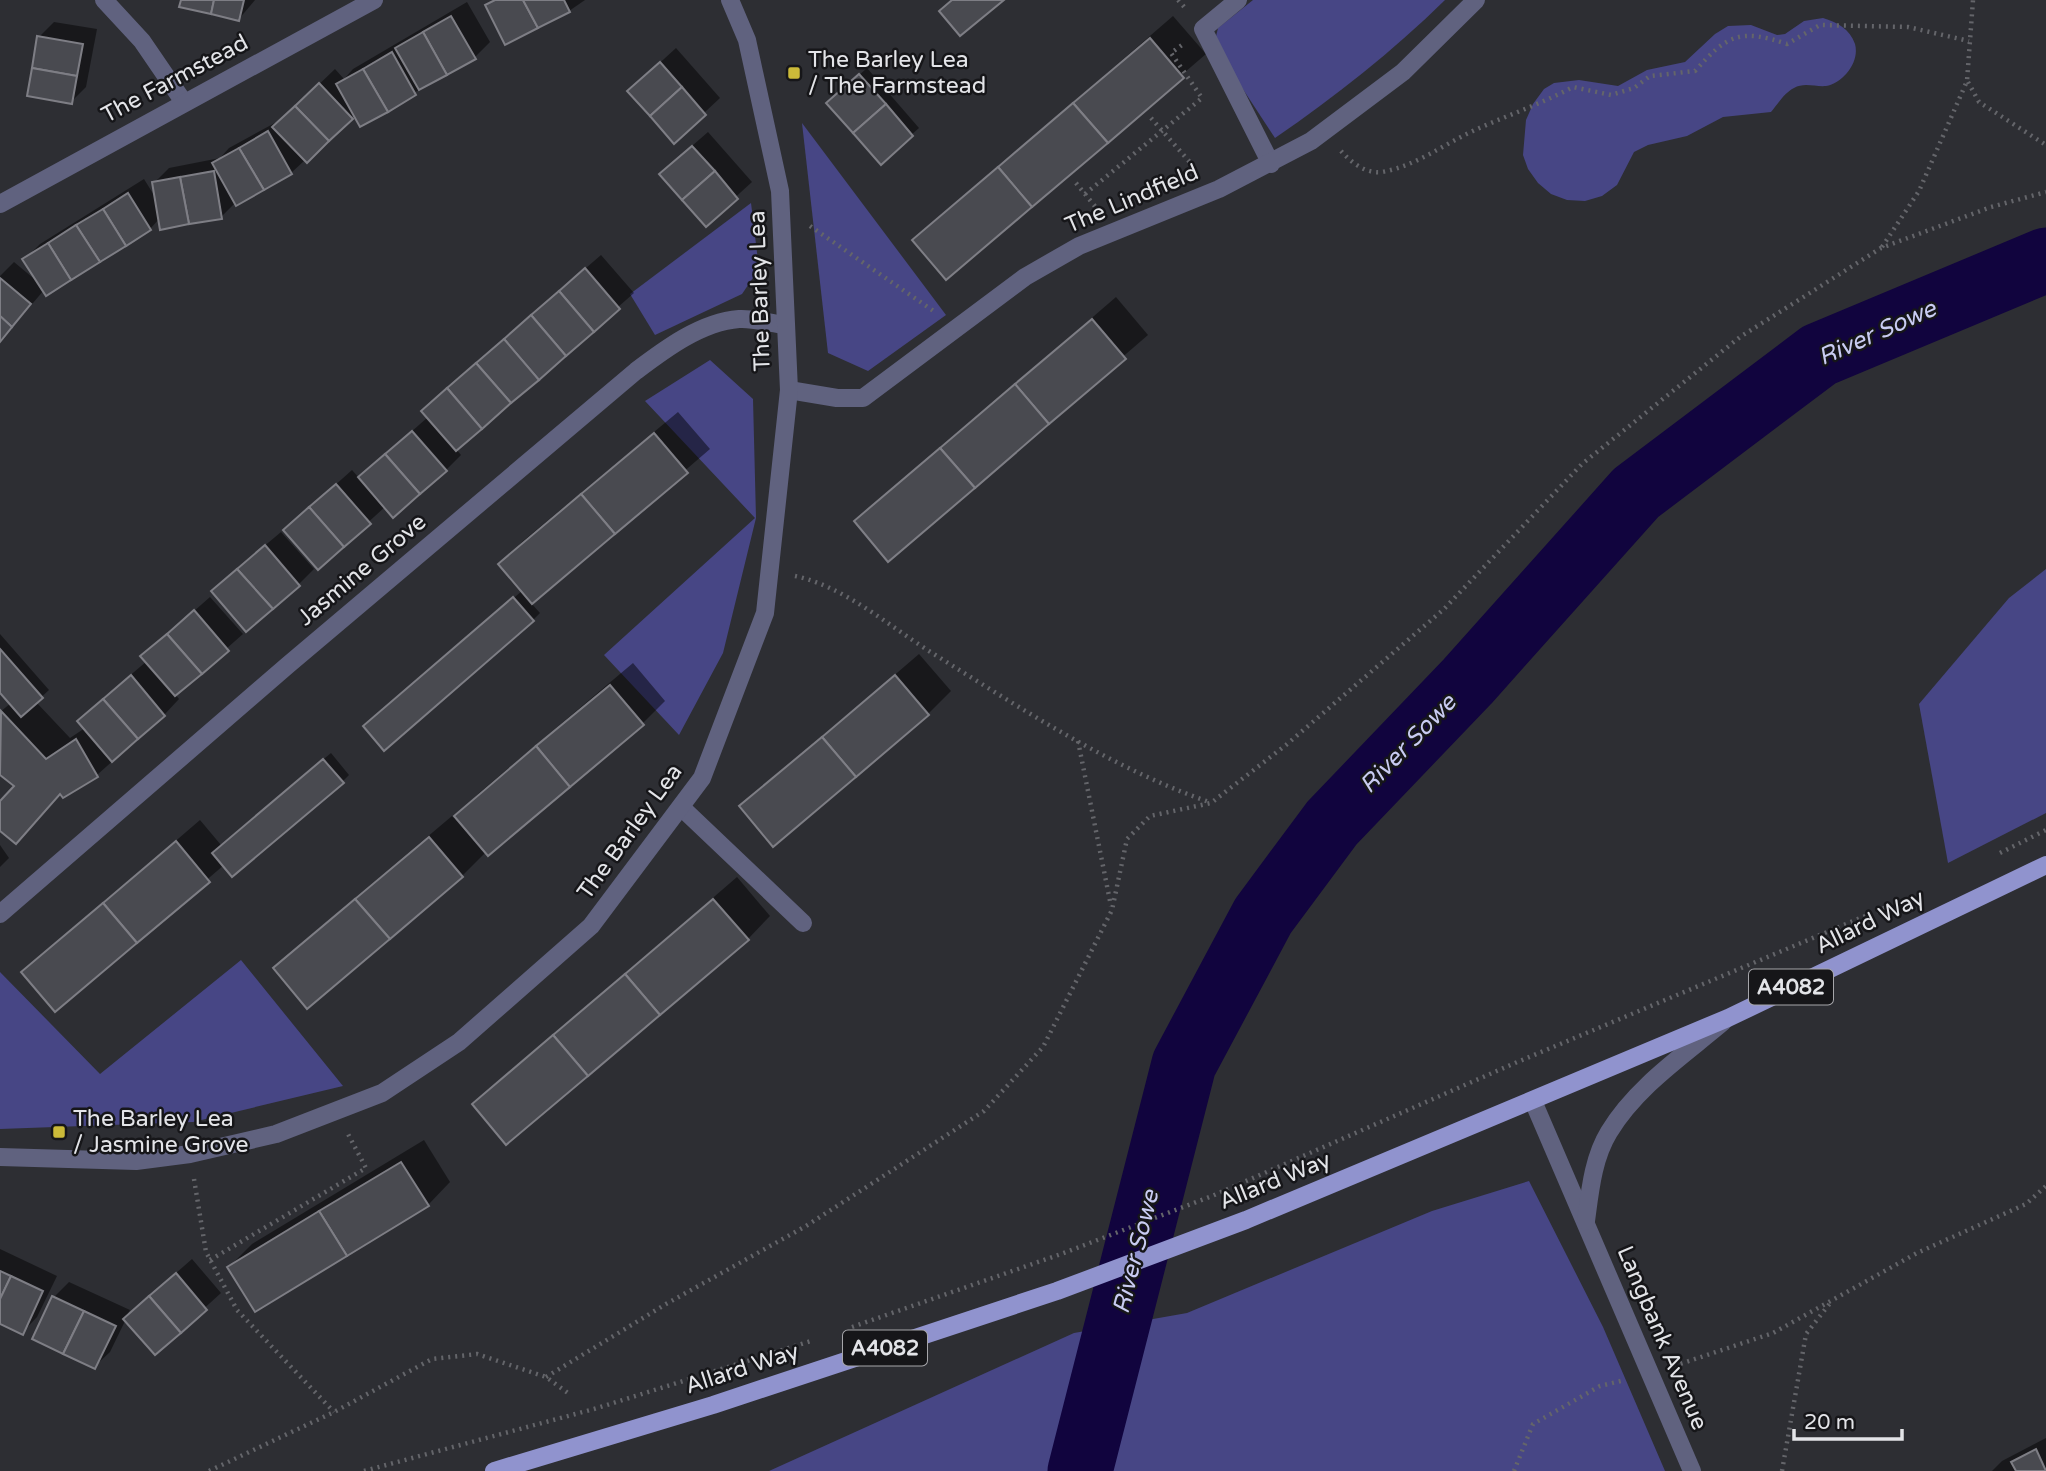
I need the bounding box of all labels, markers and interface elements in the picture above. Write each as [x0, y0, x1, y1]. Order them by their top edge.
street label: The Farmstead [97, 29, 253, 129]
place label: The Barley Lea / The Farmstead [808, 46, 986, 100]
marker: The Barley Lea / The Farmstead [786, 65, 802, 81]
street label: The Lindfield [1061, 158, 1203, 240]
street label: The Barley Lea [743, 210, 777, 372]
water label: River Sowe [1813, 294, 1942, 372]
street label: Jasmine Grove [292, 508, 432, 632]
water label: River Sowe [1354, 687, 1463, 799]
street label: The Barley Lea [571, 759, 689, 905]
street label: Allard Way [1811, 884, 1929, 960]
road number: A4082 [1749, 970, 1833, 1004]
place label: The Barley Lea / Jasmine Grove [73, 1105, 248, 1159]
marker: The Barley Lea / Jasmine Grove [51, 1124, 67, 1140]
street label: Allard Way [1215, 1146, 1335, 1216]
water label: River Sowe [1107, 1186, 1166, 1317]
street label: Langbank Avenue [1611, 1242, 1713, 1434]
road number: A4082 [843, 1330, 927, 1366]
street label: Allard Way [682, 1337, 802, 1401]
scale bar [1794, 1398, 1902, 1442]
text: 20 m [1804, 1410, 1855, 1435]

